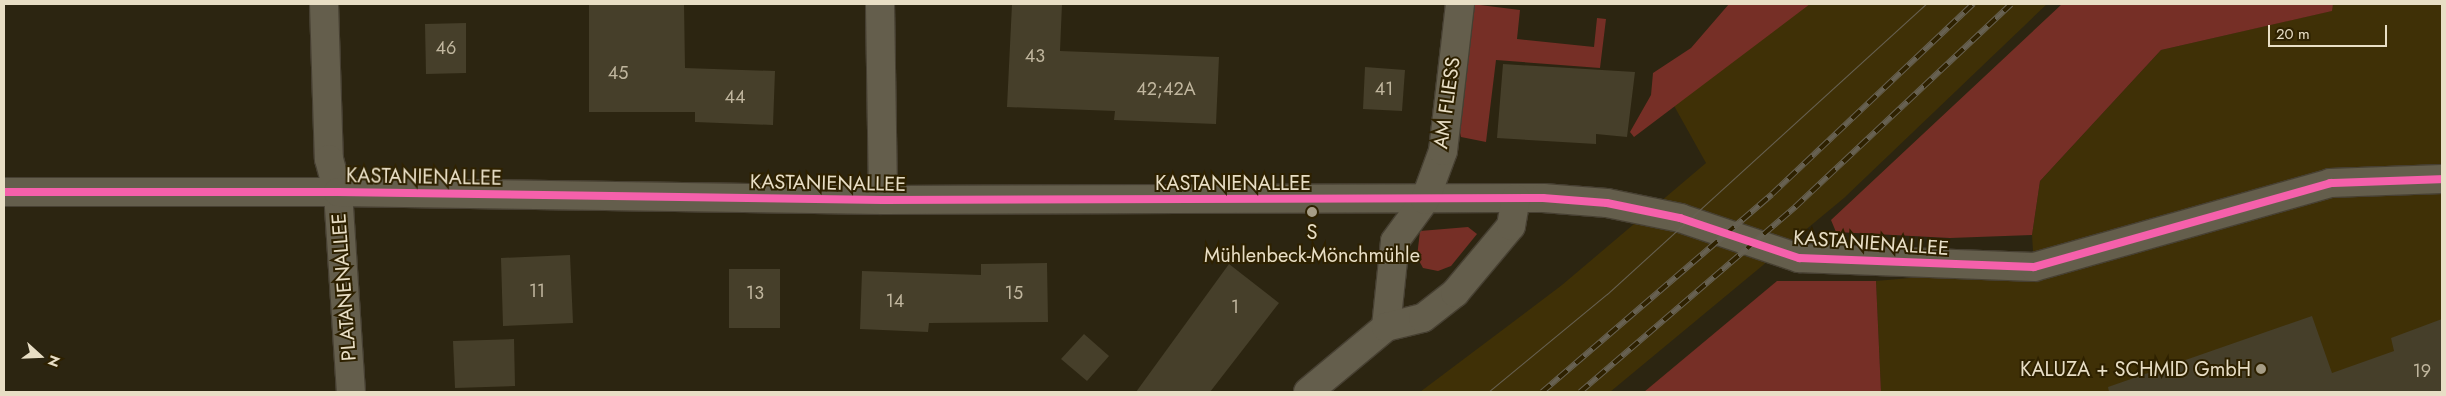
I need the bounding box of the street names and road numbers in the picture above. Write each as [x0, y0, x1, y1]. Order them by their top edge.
street label: AM FLIESS [1429, 56, 1465, 150]
street label: KASTANIENALLEE [346, 164, 502, 190]
street label: KASTANIENALLEE [750, 170, 906, 196]
street label: KASTANIENALLEE [1155, 171, 1311, 195]
street label: PLATANENALLEE [327, 212, 361, 362]
street label: KASTANIENALLEE [1792, 226, 1950, 260]

